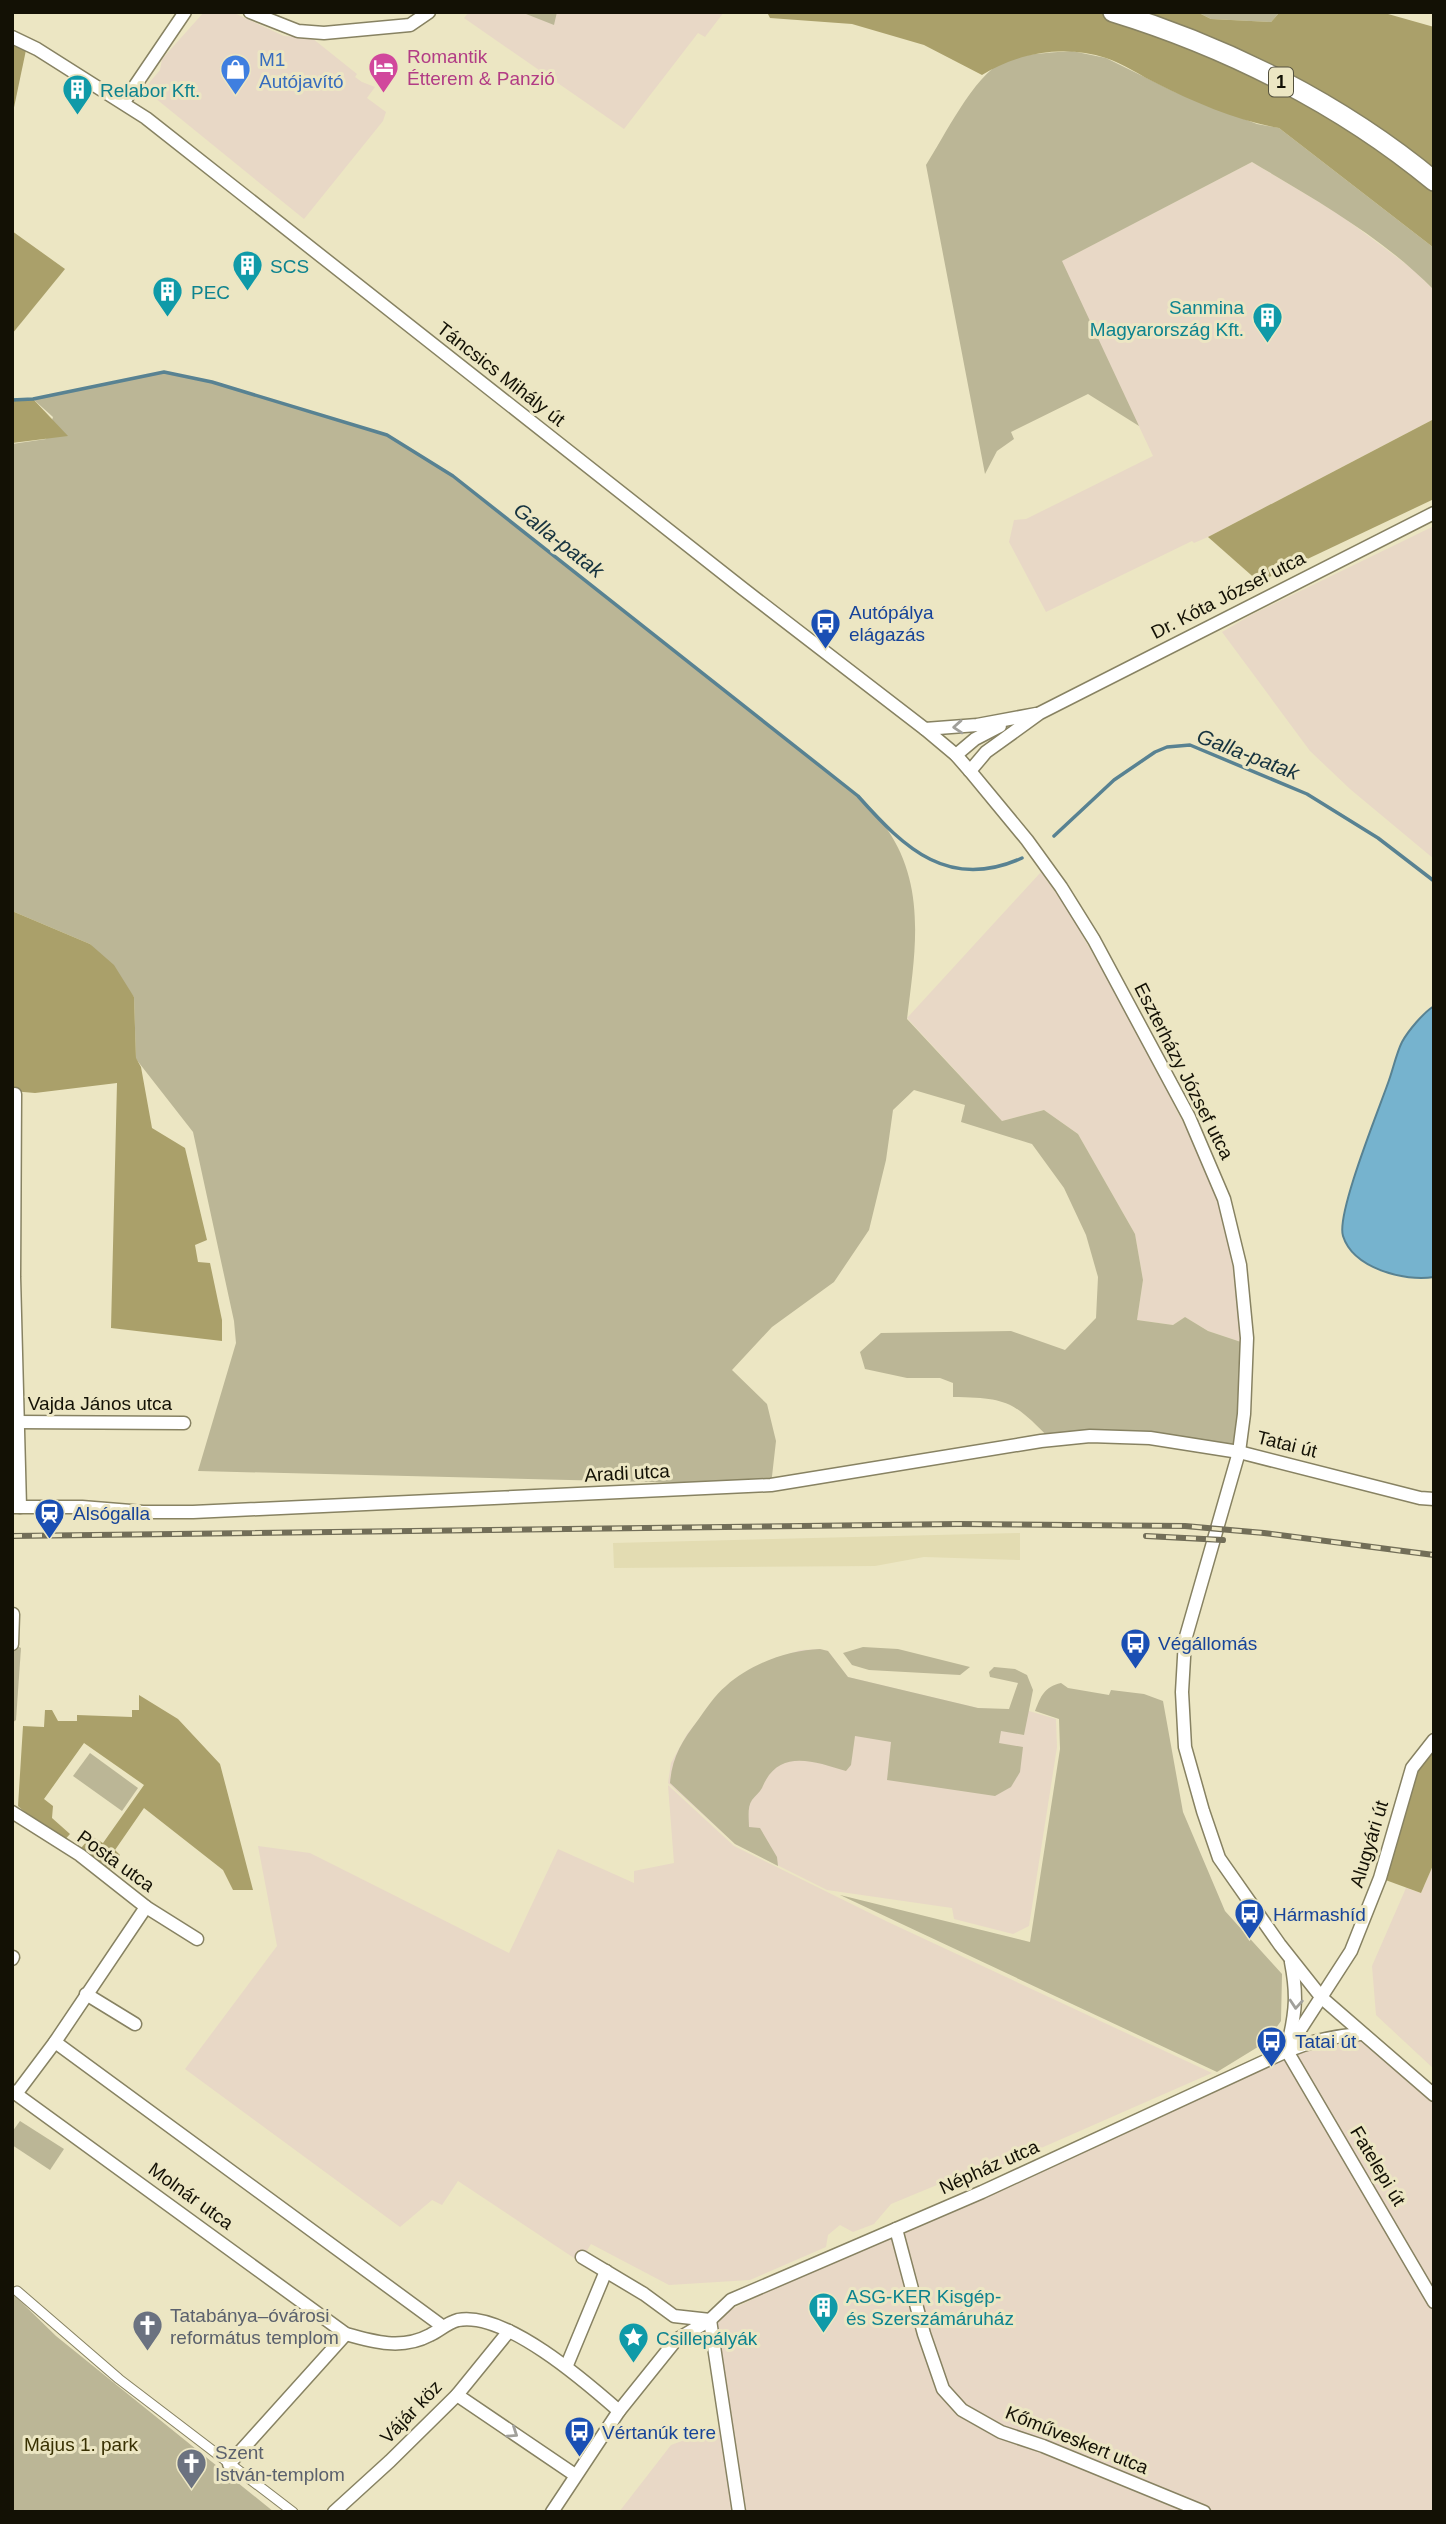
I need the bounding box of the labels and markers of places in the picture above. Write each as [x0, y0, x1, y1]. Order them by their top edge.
place label: Romantik Étterem & Panzió [407, 46, 555, 89]
place label: M1 Autójavító [259, 49, 344, 92]
hotel icon: Romantik Étterem & Panzió [367, 50, 401, 94]
shop icon: M1 Autójavító [219, 53, 253, 97]
building icon: Relabor Kft. [60, 73, 94, 117]
place label: Relabor Kft. [100, 80, 200, 101]
building icon: SCS [230, 249, 264, 293]
place label: SCS [270, 256, 309, 277]
building icon: PEC [151, 275, 185, 319]
place label: PEC [191, 282, 230, 303]
place label: Sanmina Magyarország Kft. [1090, 297, 1244, 340]
building icon: Sanmina Magyarország Kft. [1250, 301, 1284, 345]
place label: Autópálya elágazás [849, 602, 934, 645]
bus stop icon: Autópálya elágazás [809, 606, 843, 650]
station icon: Alsógalla [33, 1496, 67, 1540]
place label: Alsógalla [73, 1503, 151, 1524]
bus stop icon: Végállomás [1118, 1626, 1152, 1670]
place label: Végállomás [1158, 1633, 1257, 1654]
bus stop icon: Hármashíd [1233, 1897, 1267, 1941]
place label: Hármashíd [1273, 1904, 1366, 1925]
bus stop icon: Tatai út [1255, 2024, 1289, 2068]
place label: Tatai út [1295, 2031, 1357, 2052]
place label: ASG-KER Kisgép- és Szerszámáruház [846, 2286, 1014, 2329]
building icon: ASG-KER Kisgép- és Szerszámáruház [806, 2290, 840, 2334]
place label: Tatabánya–óvárosi református templom [170, 2305, 339, 2348]
church icon: Tatabánya–óvárosi református templom [130, 2309, 164, 2353]
place icon: Csillepályák [616, 2321, 650, 2365]
place label: Csillepályák [656, 2328, 758, 2349]
bus stop icon: Vértanúk tere [562, 2415, 596, 2459]
place label: Vértanúk tere [602, 2422, 716, 2443]
place label: Szent István-templom [215, 2442, 345, 2485]
church icon: Szent István-templom [175, 2446, 209, 2490]

